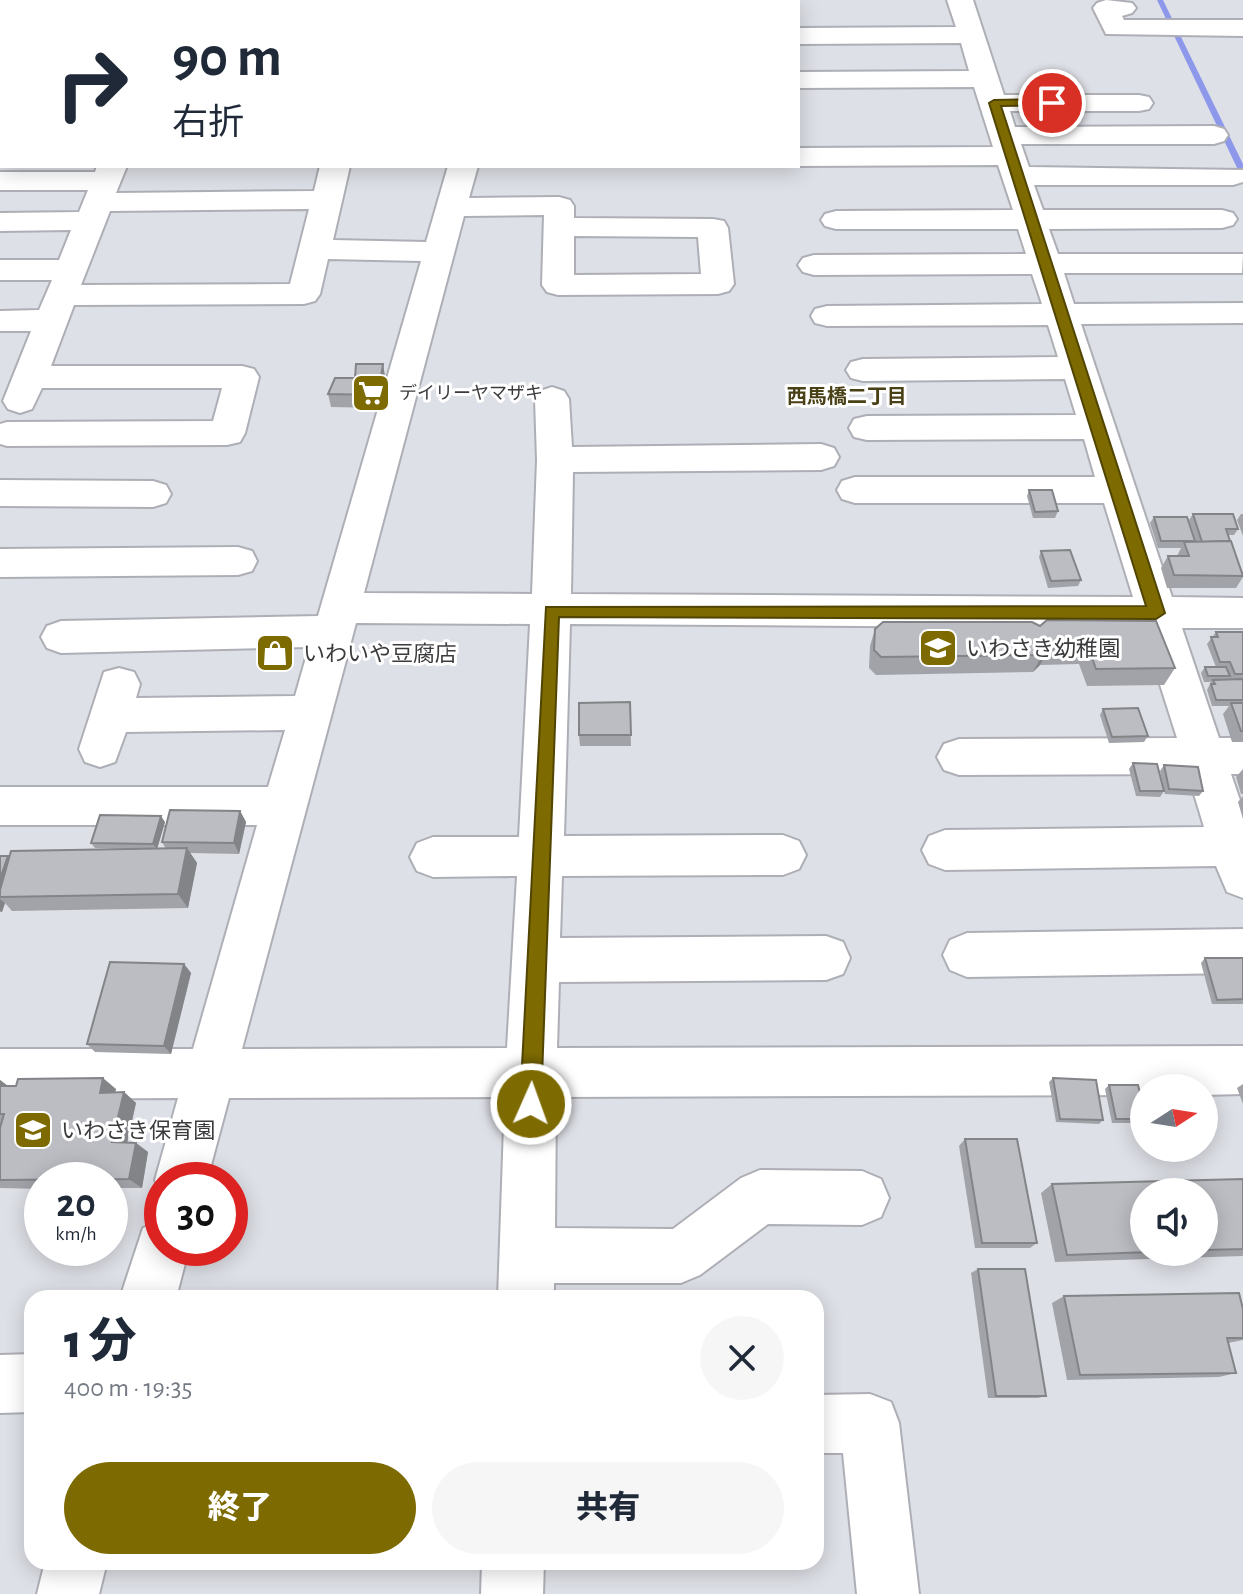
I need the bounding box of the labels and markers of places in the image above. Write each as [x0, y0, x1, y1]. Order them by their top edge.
pin [1018, 69, 1086, 137]
supermarket icon: デイリーヤマザキ [350, 372, 392, 414]
place label: デイリーヤマザキ [399, 383, 543, 403]
school or university icon: いわさき幼稚園 [917, 627, 959, 669]
shop icon: いわいや豆腐店 [254, 632, 296, 674]
place label: いわさき幼稚園 [966, 637, 1120, 660]
place label: いわいや豆腐店 [303, 642, 457, 665]
school or university icon: いわさき保育園 [12, 1109, 54, 1151]
place label: いわさき保育園 [61, 1119, 215, 1142]

